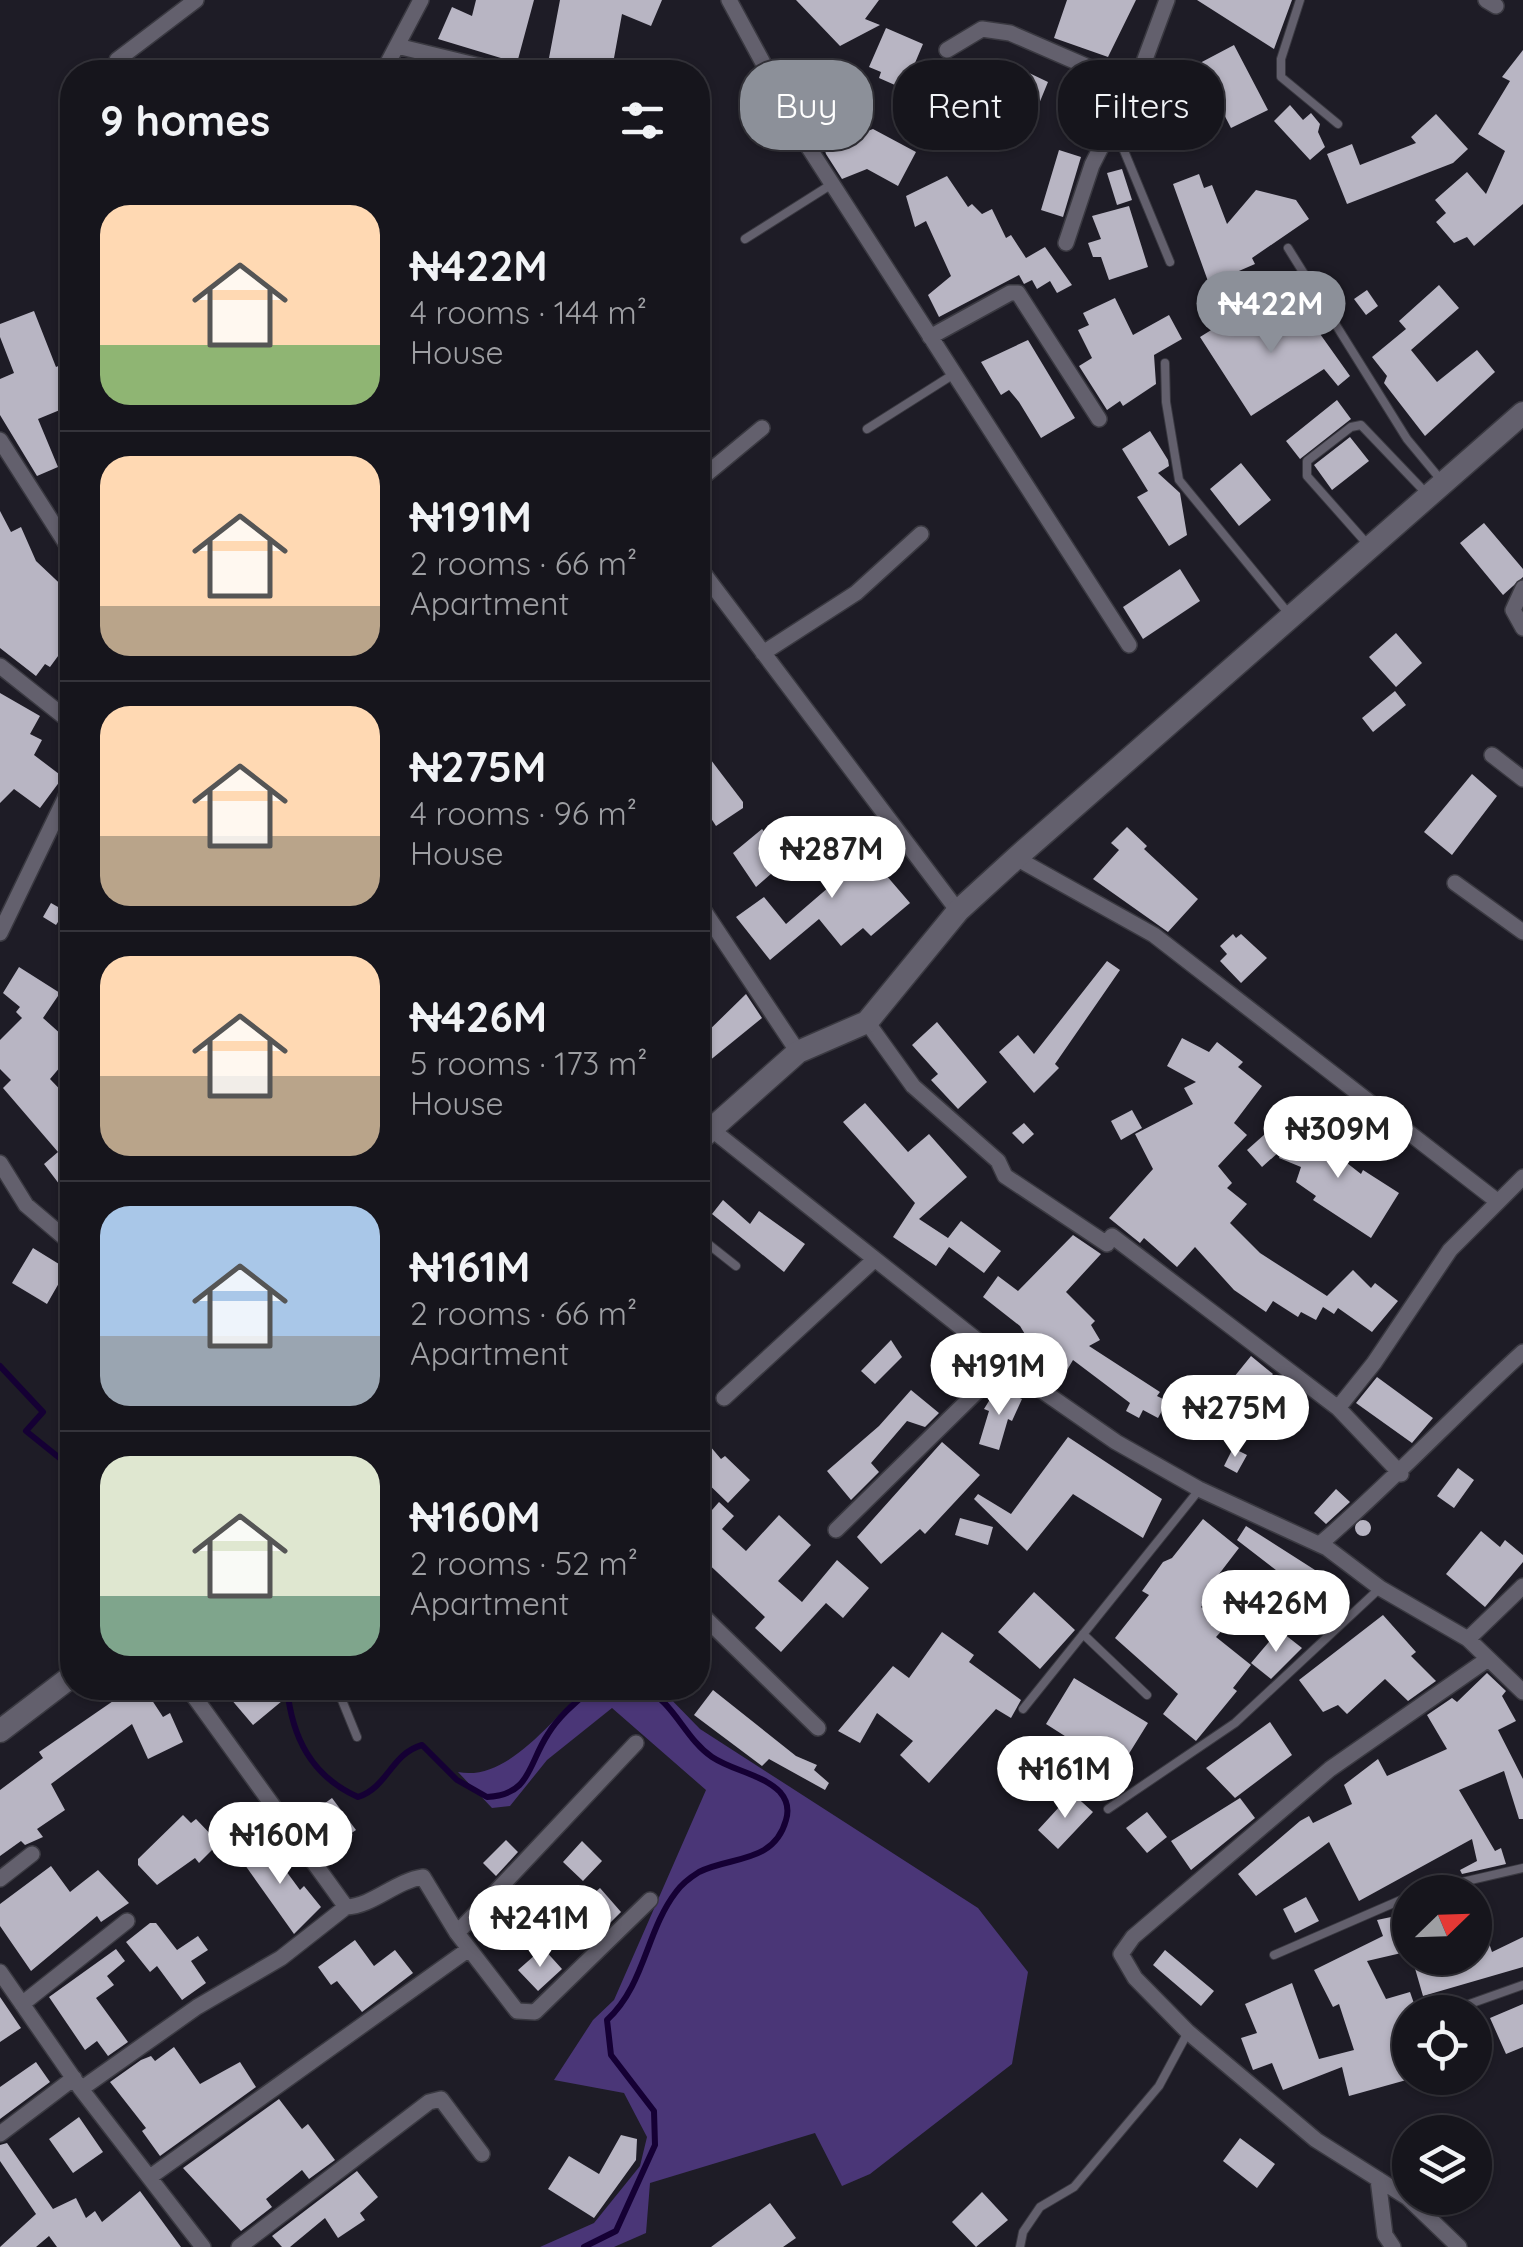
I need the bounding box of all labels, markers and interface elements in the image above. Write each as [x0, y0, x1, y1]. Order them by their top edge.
chip: Buy [740, 60, 873, 150]
chip: Rent [893, 60, 1038, 150]
chip: Filters [1058, 60, 1224, 150]
icon: filters [615, 93, 670, 148]
text: 9 homes [100, 94, 270, 147]
text: ₦422M [410, 239, 548, 292]
icon: home [180, 245, 300, 365]
pin: ₦422M [1201, 271, 1341, 356]
text: ₦422M [1219, 283, 1323, 323]
text: 4 rooms · 144 m² [410, 292, 647, 332]
text: House [410, 332, 504, 372]
text: ₦191M [410, 490, 532, 543]
icon: home [180, 496, 300, 616]
text: 2 rooms · 66 m² [410, 543, 637, 583]
text: Apartment [410, 583, 569, 623]
text: ₦275M [410, 740, 546, 793]
icon: home [180, 746, 300, 866]
text: 4 rooms · 96 m² [410, 793, 637, 833]
pin: ₦287M [762, 816, 902, 901]
text: ₦287M [780, 828, 884, 868]
text: House [410, 833, 504, 873]
text: ₦426M [410, 990, 547, 1043]
icon: home [180, 996, 300, 1116]
text: 5 rooms · 173 m² [410, 1043, 647, 1083]
text: House [410, 1083, 504, 1123]
pin: ₦309M [1268, 1096, 1408, 1181]
text: ₦309M [1286, 1108, 1390, 1148]
text: ₦161M [410, 1240, 530, 1293]
icon: home [180, 1246, 300, 1366]
text: 2 rooms · 66 m² [410, 1293, 637, 1333]
text: Apartment [410, 1333, 569, 1373]
pin: ₦191M [929, 1333, 1069, 1418]
text: ₦191M [953, 1345, 1045, 1385]
pin: ₦275M [1165, 1375, 1305, 1460]
text: ₦275M [1183, 1387, 1287, 1427]
text: ₦160M [410, 1490, 541, 1543]
icon: home [180, 1496, 300, 1616]
text: 2 rooms · 52 m² [410, 1543, 638, 1583]
pin: ₦426M [1206, 1570, 1346, 1655]
text: ₦426M [1224, 1582, 1328, 1622]
text: Apartment [410, 1583, 569, 1623]
pin: ₦161M [995, 1736, 1135, 1821]
text: ₦161M [1019, 1748, 1111, 1788]
pin: ₦160M [210, 1802, 350, 1887]
text: ₦160M [230, 1814, 330, 1854]
north arrow [1392, 1875, 1492, 1975]
map controls [1392, 1875, 1492, 2215]
pin: ₦241M [470, 1885, 610, 1970]
text: ₦241M [491, 1897, 589, 1937]
button: locate [1392, 1995, 1492, 2095]
button: layers [1392, 2115, 1492, 2215]

